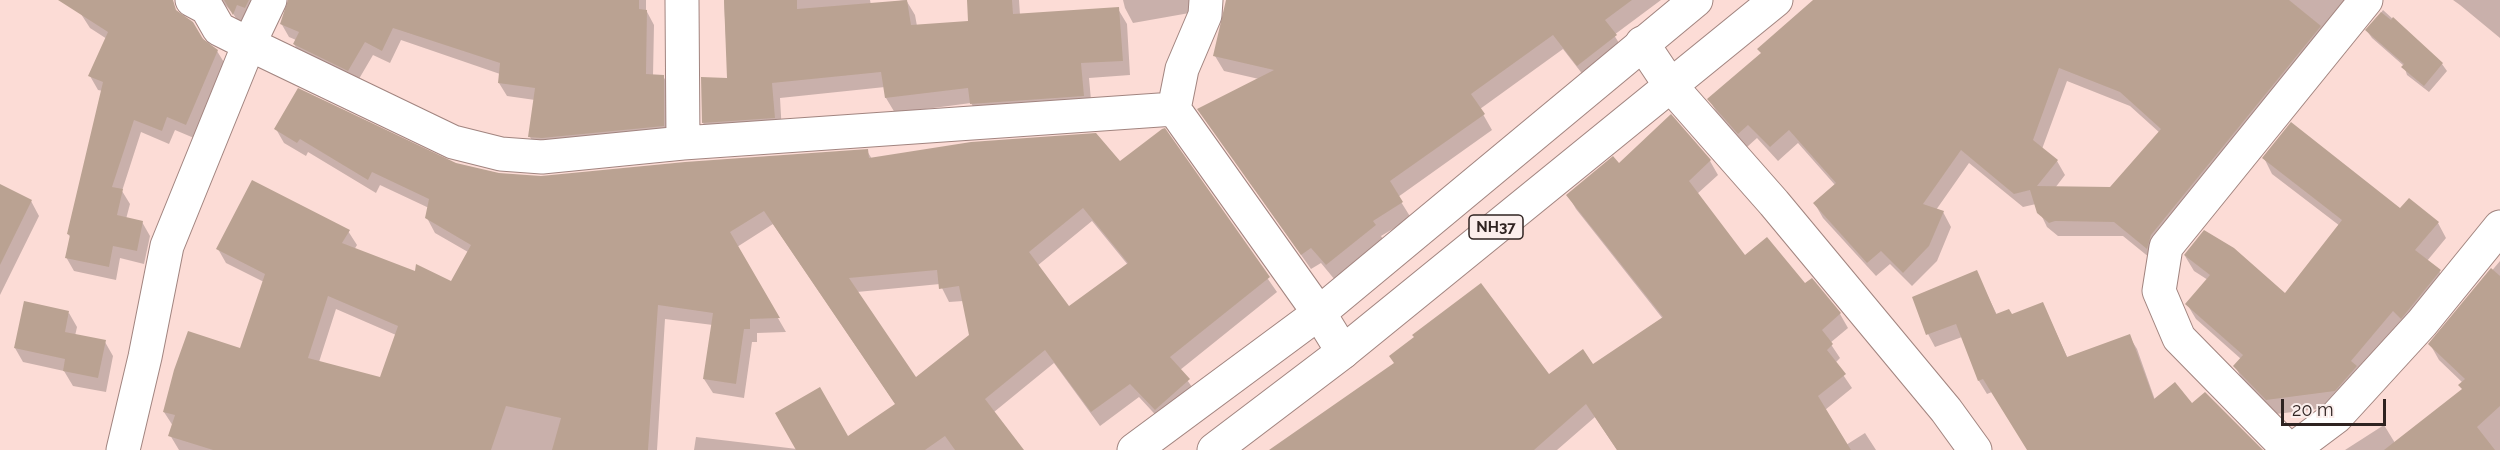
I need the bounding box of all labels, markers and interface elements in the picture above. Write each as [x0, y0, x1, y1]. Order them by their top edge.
road number: NH37 [1469, 215, 1523, 239]
scale bar [2284, 387, 2389, 425]
text: 20 m [2292, 399, 2334, 420]

